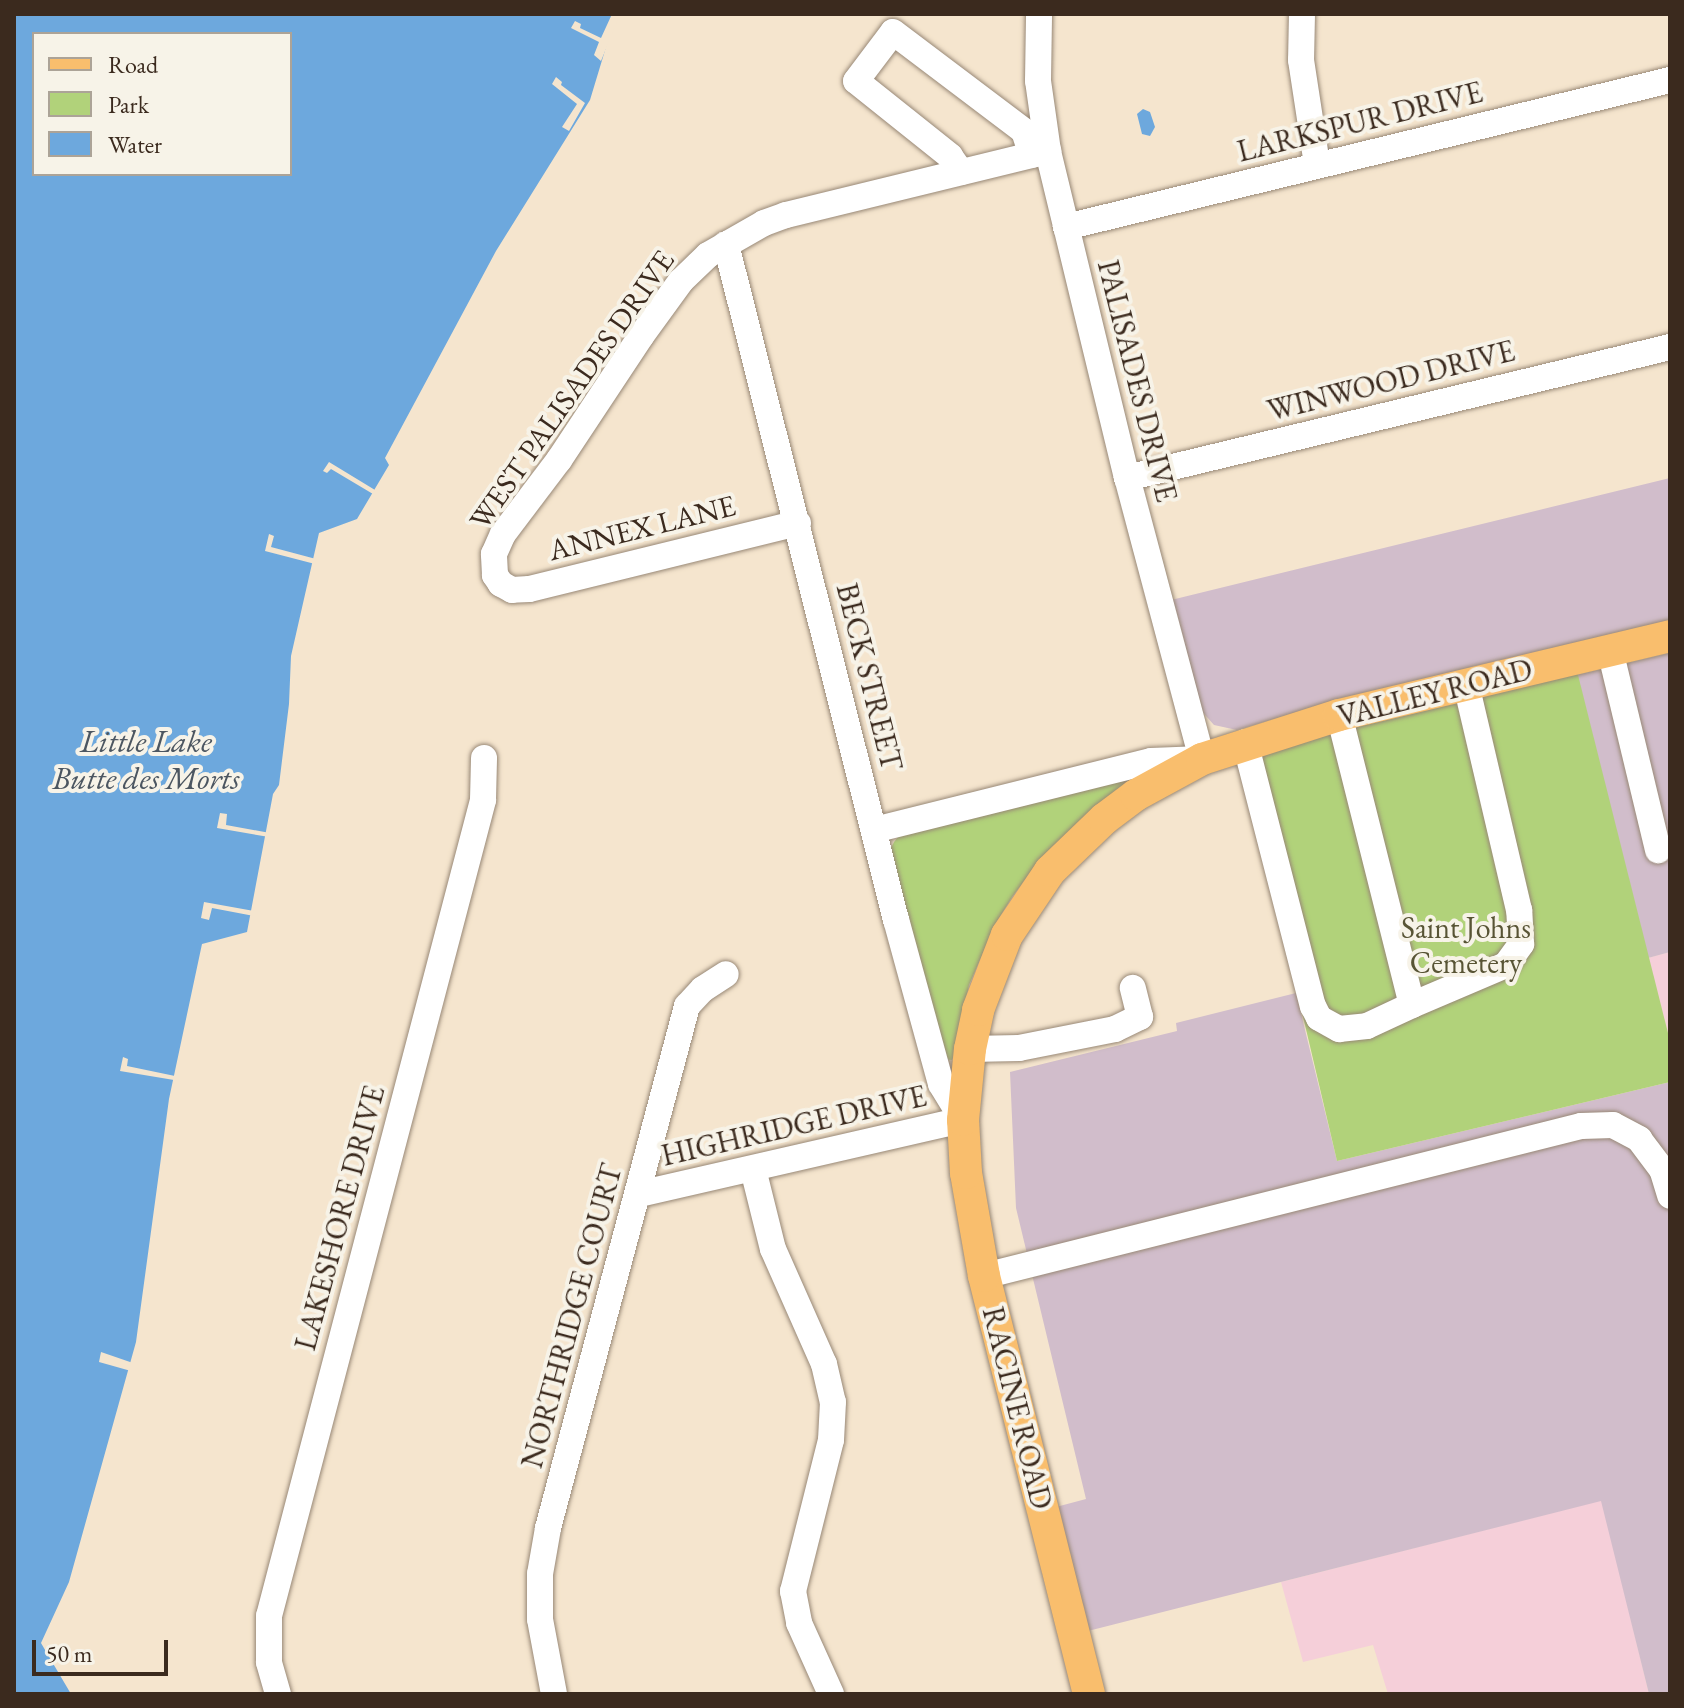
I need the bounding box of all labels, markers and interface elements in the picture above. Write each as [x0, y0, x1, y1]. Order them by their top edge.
legend [32, 32, 292, 176]
text: Road [108, 49, 158, 80]
street label: LARKSPUR DRIVE [1234, 74, 1486, 170]
text: Park [108, 89, 149, 120]
text: Water [108, 129, 162, 160]
street label: WEST PALISADES DRIVE [462, 244, 682, 536]
street label: PALISADES DRIVE [1090, 256, 1184, 506]
street label: WINWOOD DRIVE [1264, 333, 1518, 429]
street label: ANNEX LANE [545, 487, 739, 569]
street label: BECK STREET [828, 580, 910, 774]
street label: VALLEY ROAD [1334, 651, 1536, 735]
water label: Little Lake Butte des Morts [52, 723, 240, 798]
park label: Saint Johns Cemetery [1401, 910, 1531, 980]
street label: HIGHRIDGE DRIVE [658, 1078, 930, 1174]
street label: LAKESHORE DRIVE [287, 1082, 393, 1354]
street label: NORTHRIDGE COURT [514, 1160, 630, 1472]
street label: RACINE ROAD [974, 1303, 1060, 1513]
scale bar [36, 1624, 172, 1674]
text: 50 m [46, 1638, 93, 1669]

